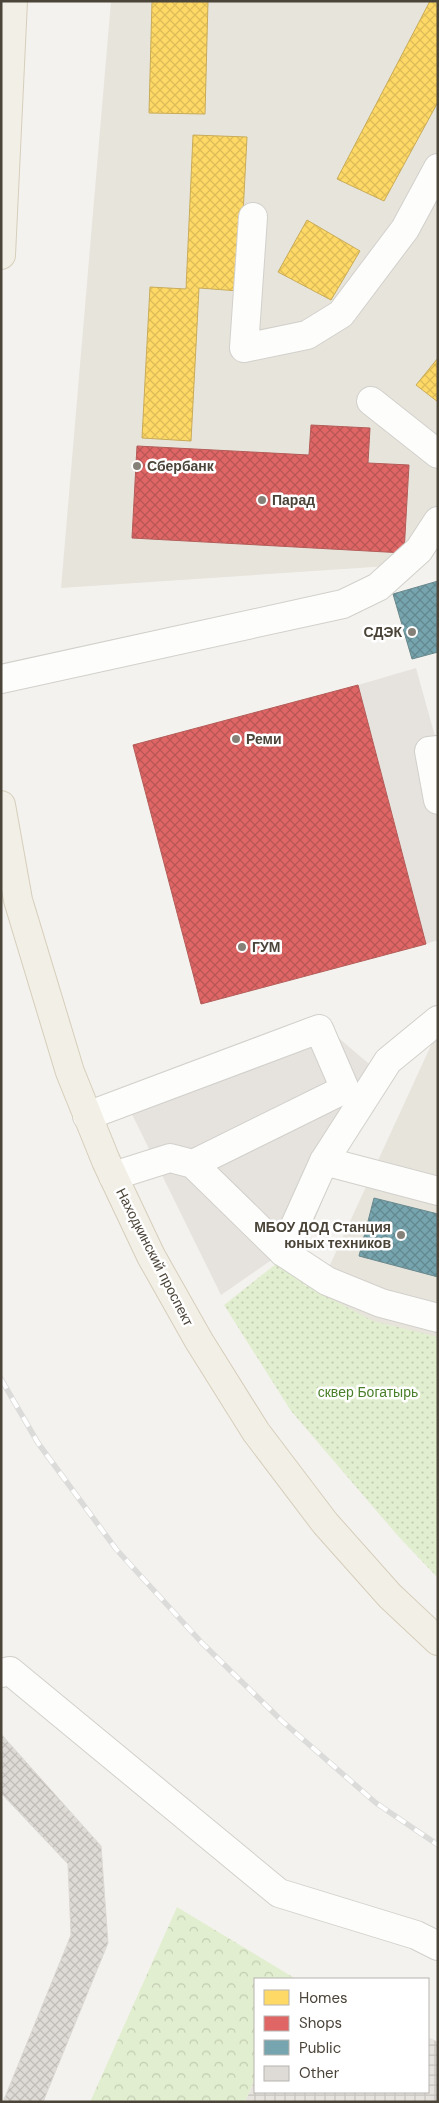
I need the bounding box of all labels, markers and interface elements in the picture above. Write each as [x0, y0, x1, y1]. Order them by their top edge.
place label: Сбербанк [147, 457, 215, 475]
marker: Сбербанк [131, 460, 143, 472]
place label: Парад [272, 491, 315, 509]
marker: Парад [256, 494, 268, 506]
place label: СДЭК [364, 623, 402, 641]
marker: СДЭК [406, 626, 418, 638]
place label: Реми [246, 730, 282, 748]
marker: Реми [230, 733, 242, 745]
place label: ГУМ [252, 938, 280, 956]
marker: ГУМ [236, 941, 248, 953]
street label: Находкинский проспект [112, 1185, 198, 1330]
place label: МБОУ ДОД Станция юных техников [254, 1218, 391, 1252]
marker: МБОУ ДОД Станция юных техников [395, 1229, 407, 1241]
park label: сквер Богатырь [318, 1383, 418, 1401]
legend [254, 1978, 429, 2093]
text: Homes [299, 1988, 348, 2008]
text: Shops [299, 2013, 342, 2033]
text: Public [299, 2038, 341, 2058]
text: Other [299, 2063, 340, 2083]

